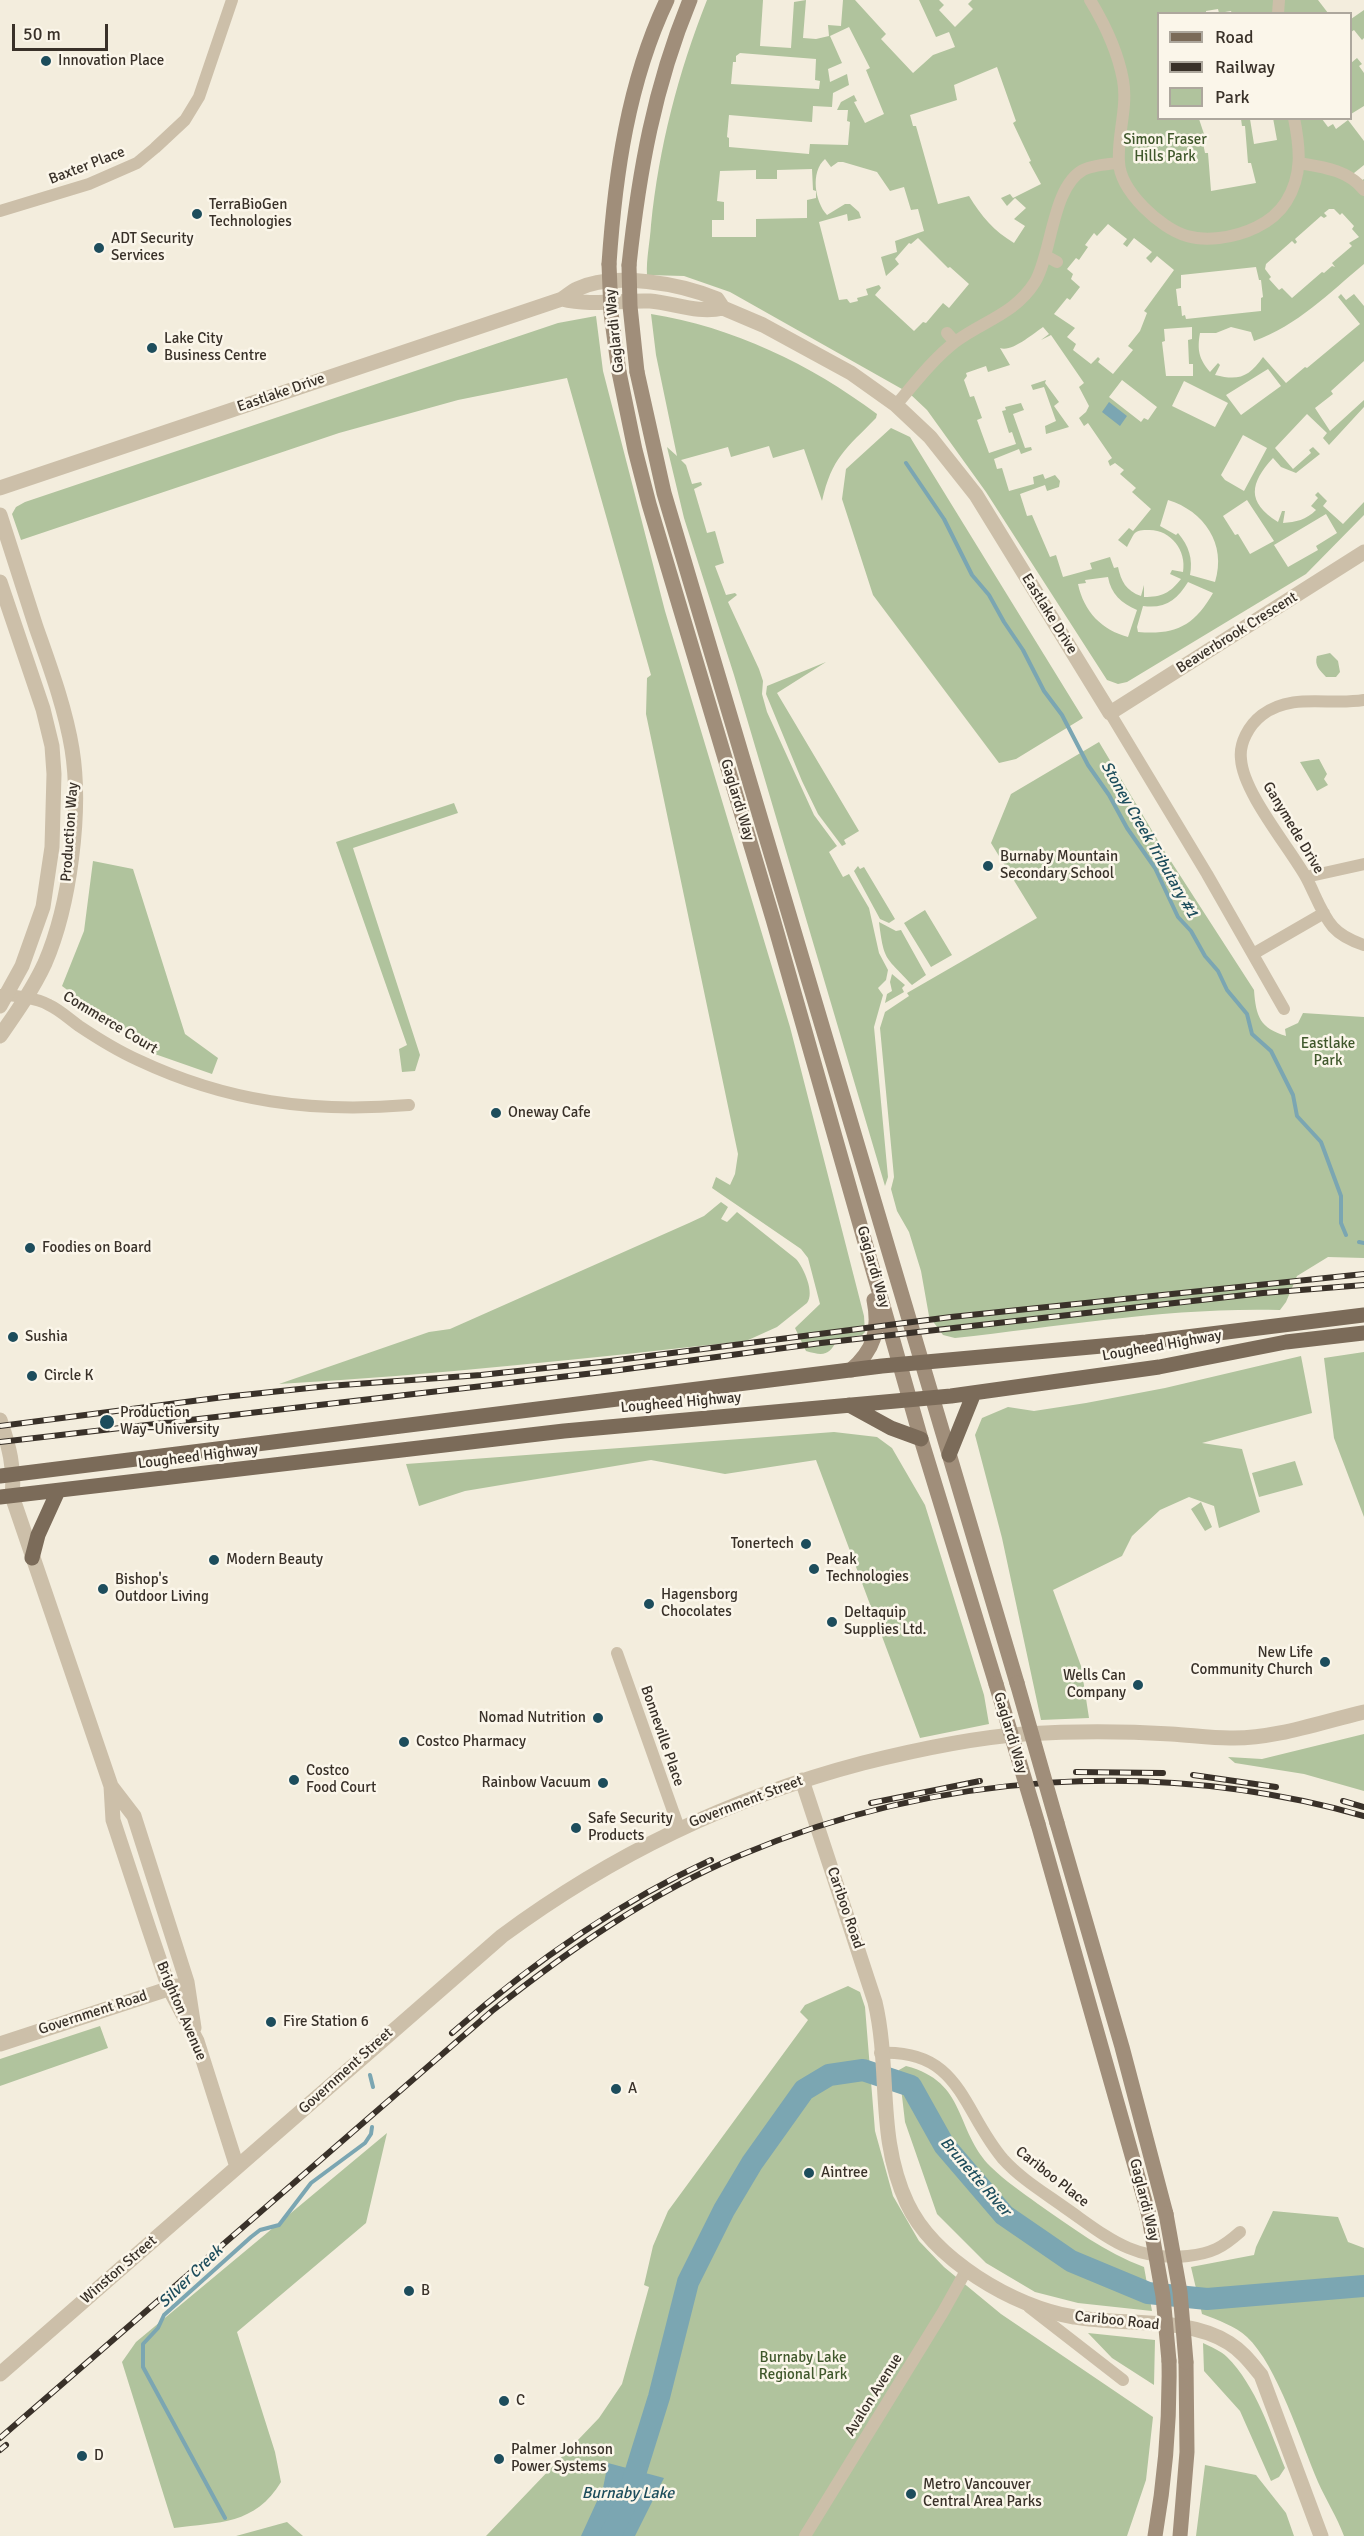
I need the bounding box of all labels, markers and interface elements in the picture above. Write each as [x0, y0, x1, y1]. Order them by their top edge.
scale bar [15, 12, 111, 50]
legend [1157, 12, 1352, 120]
text: 50 m [23, 23, 61, 45]
text: Road [1215, 26, 1254, 48]
place label: Innovation Place [58, 52, 164, 70]
marker: Innovation Place [39, 54, 53, 68]
text: Railway [1215, 56, 1275, 78]
text: Park [1215, 86, 1250, 108]
park label: Simon Fraser Hills Park [1123, 131, 1207, 166]
street label: Baxter Place [46, 143, 128, 189]
place label: TerraBioGen Technologies [209, 196, 292, 231]
marker: TerraBioGen Technologies [190, 207, 204, 221]
place label: ADT Security Services [111, 230, 193, 265]
marker: ADT Security Services [92, 241, 106, 255]
street label: Gaglardi Way [602, 288, 628, 374]
place label: Lake City Business Centre [164, 330, 267, 365]
marker: Lake City Business Centre [145, 341, 159, 355]
street label: Eastlake Drive [235, 370, 327, 416]
street label: Eastlake Drive [1017, 570, 1081, 658]
street label: Beaverbrook Crescent [1173, 588, 1301, 678]
street label: Gaglardi Way [716, 757, 758, 843]
water label: Stoney Creek Tributary #1 [1096, 758, 1202, 922]
street label: Ganymede Drive [1259, 779, 1327, 877]
street label: Production Way [58, 782, 82, 882]
place label: Burnaby Mountain Secondary School [1000, 848, 1118, 883]
marker: Burnaby Mountain Secondary School [981, 859, 995, 873]
street label: Commerce Court [59, 988, 161, 1058]
park label: Eastlake Park [1301, 1035, 1355, 1070]
place label: Oneway Cafe [508, 1104, 591, 1122]
marker: Oneway Cafe [489, 1106, 503, 1120]
street label: Gaglardi Way [853, 1224, 893, 1310]
place label: Foodies on Board [42, 1239, 151, 1257]
marker: Foodies on Board [23, 1241, 37, 1255]
street label: Lougheed Highway [1101, 1327, 1223, 1365]
place label: Sushia [25, 1328, 68, 1346]
marker: Sushia [6, 1330, 20, 1344]
place label: Circle K [44, 1367, 93, 1385]
marker: Circle K [25, 1369, 39, 1383]
street label: Lougheed Highway [620, 1389, 742, 1417]
place label: Production Way–University [120, 1404, 219, 1439]
marker: Production Way–University [98, 1413, 116, 1431]
street label: Lougheed Highway [137, 1441, 259, 1473]
place label: Tonertech [731, 1535, 794, 1553]
marker: Tonertech [799, 1537, 813, 1551]
place label: Modern Beauty [226, 1551, 323, 1569]
place label: Peak Technologies [826, 1551, 909, 1586]
marker: Modern Beauty [207, 1553, 221, 1567]
marker: Peak Technologies [807, 1562, 821, 1576]
place label: Bishop's Outdoor Living [115, 1571, 209, 1606]
marker: Bishop's Outdoor Living [96, 1582, 110, 1596]
place label: Hagensborg Chocolates [661, 1586, 738, 1621]
marker: Hagensborg Chocolates [642, 1597, 656, 1611]
place label: Deltaquip Supplies Ltd. [844, 1604, 927, 1639]
marker: Deltaquip Supplies Ltd. [825, 1615, 839, 1629]
place label: New Life Community Church [1190, 1644, 1313, 1679]
marker: New Life Community Church [1318, 1655, 1332, 1669]
place label: Wells Can Company [1063, 1667, 1126, 1702]
marker: Wells Can Company [1131, 1678, 1145, 1692]
street label: Bonneville Place [636, 1683, 688, 1789]
street label: Gaglardi Way [989, 1690, 1031, 1776]
place label: Nomad Nutrition [478, 1709, 586, 1727]
marker: Nomad Nutrition [591, 1711, 605, 1725]
place label: Costco Pharmacy [416, 1733, 526, 1751]
marker: Costco Pharmacy [397, 1735, 411, 1749]
place label: Costco Food Court [306, 1762, 376, 1797]
street label: Government Street [687, 1772, 805, 1832]
marker: Costco Food Court [287, 1773, 301, 1787]
place label: Rainbow Vacuum [482, 1774, 591, 1792]
marker: Rainbow Vacuum [596, 1776, 610, 1790]
place label: Safe Security Products [588, 1810, 673, 1845]
marker: Safe Security Products [569, 1821, 583, 1835]
street label: Cariboo Road [823, 1865, 867, 1951]
street label: Brighton Avenue [152, 1959, 210, 2063]
street label: Government Road [36, 1987, 150, 2039]
place label: Fire Station 6 [283, 2013, 369, 2031]
marker: Fire Station 6 [264, 2015, 278, 2029]
street label: Government Street [295, 2024, 397, 2118]
place label: A [628, 2080, 637, 2098]
marker: A [609, 2082, 623, 2096]
water label: Brunette River [936, 2134, 1014, 2220]
street label: Cariboo Place [1012, 2143, 1092, 2211]
street label: Gaglardi Way [1125, 2157, 1163, 2243]
place label: Aintree [821, 2164, 868, 2182]
marker: Aintree [802, 2166, 816, 2180]
street label: Winston Street [77, 2232, 161, 2308]
water label: Silver Creek [155, 2242, 227, 2312]
place label: B [421, 2282, 430, 2300]
marker: B [402, 2284, 416, 2298]
street label: Cariboo Road [1074, 2308, 1160, 2334]
park label: Burnaby Lake Regional Park [759, 2349, 847, 2384]
street label: Avalon Avenue [842, 2350, 906, 2440]
place label: C [516, 2392, 525, 2410]
marker: C [497, 2394, 511, 2408]
place label: Palmer Johnson Power Systems [511, 2441, 613, 2476]
place label: D [94, 2447, 104, 2465]
marker: D [75, 2449, 89, 2463]
marker: Palmer Johnson Power Systems [492, 2452, 506, 2466]
place label: Metro Vancouver Central Area Parks [923, 2476, 1042, 2511]
water label: Burnaby Lake [582, 2484, 674, 2504]
marker: Metro Vancouver Central Area Parks [904, 2487, 918, 2501]

